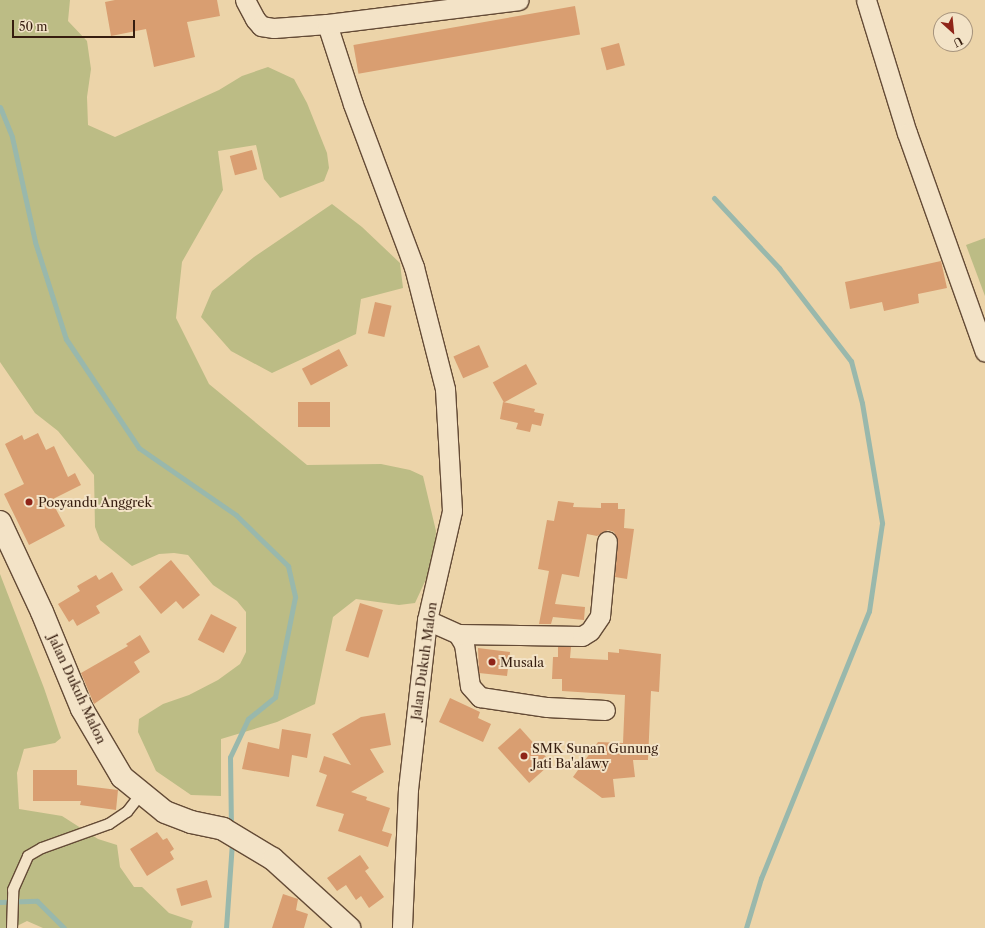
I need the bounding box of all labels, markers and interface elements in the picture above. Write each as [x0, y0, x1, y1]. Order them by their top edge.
scale bar [14, 12, 137, 38]
north arrow [933, 12, 973, 52]
text: 50 m [19, 19, 48, 34]
text: U [951, 34, 965, 50]
place label: Posyandu Anggrek [38, 494, 153, 510]
marker: Posyandu Anggrek [23, 496, 35, 508]
street label: Jalan Dukuh Malon [408, 601, 440, 721]
street label: Jalan Dukuh Malon [45, 632, 109, 746]
place label: Musala [500, 654, 544, 670]
marker: Musala [487, 657, 497, 667]
place label: SMK Sunan Gunung Jati Ba'alawy [532, 741, 659, 772]
marker: SMK Sunan Gunung Jati Ba'alawy [519, 751, 529, 761]

